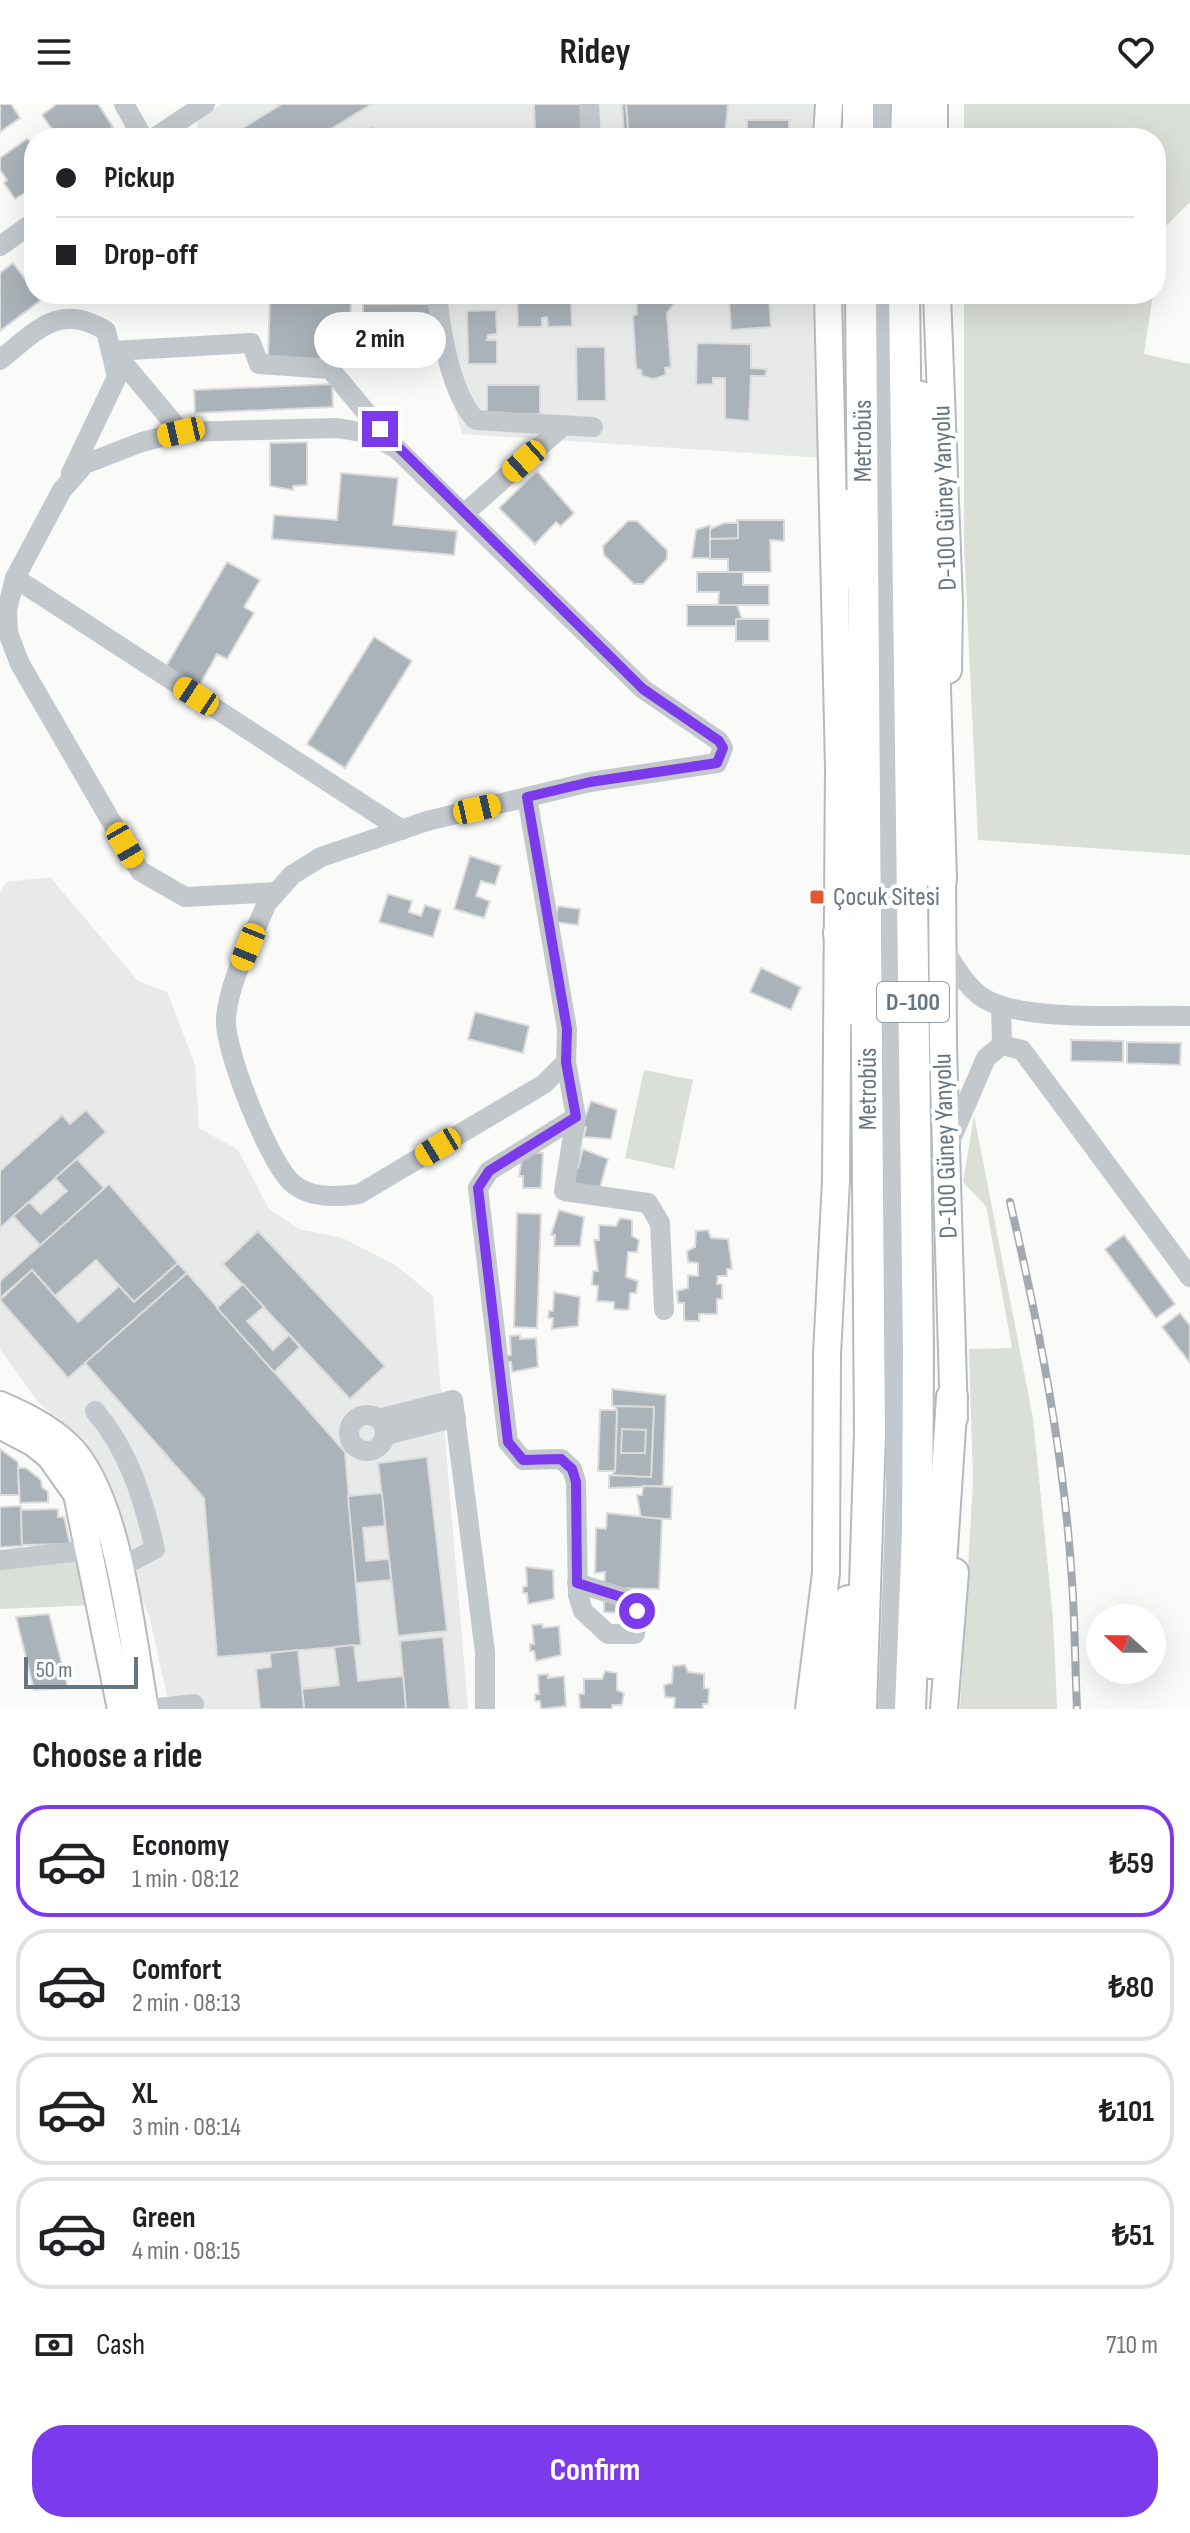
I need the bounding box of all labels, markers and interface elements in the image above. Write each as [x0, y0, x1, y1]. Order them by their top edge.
icon: menu [32, 30, 76, 74]
icon: heart [1114, 30, 1158, 74]
text: Ridey [560, 31, 630, 74]
text: Pickup [104, 160, 175, 196]
text: Drop-off [104, 237, 198, 273]
callout: 2 min [314, 313, 446, 369]
text: 2 min [355, 324, 405, 355]
street label: Metrobüs [848, 400, 879, 482]
street label: D-100 Güney Yanyolu [926, 405, 964, 591]
route end [362, 411, 398, 447]
car [155, 415, 207, 449]
car [498, 436, 550, 486]
car [169, 673, 223, 719]
car [451, 792, 503, 826]
car [103, 818, 147, 872]
place label: Çocuk Sitesi [833, 882, 940, 913]
marker: Çocuk Sitesi [808, 888, 826, 906]
car [228, 920, 268, 974]
road number: D-100 [877, 982, 949, 1022]
street label: Metrobüs [853, 1048, 884, 1130]
street label: D-100 Güney Yanyolu [927, 1053, 965, 1239]
car [411, 1124, 465, 1170]
route start [619, 1593, 655, 1629]
north arrow [1086, 1604, 1166, 1684]
map controls [1086, 1604, 1166, 1684]
scale bar [24, 1653, 138, 1689]
text: 50 m [36, 1657, 72, 1684]
text: Choose a ride [32, 1735, 203, 1778]
icon: car [36, 1825, 108, 1897]
text: Economy [132, 1828, 229, 1864]
text: ₺59 [1109, 1846, 1154, 1882]
text: 1 min · 08:12 [132, 1864, 239, 1895]
icon: car [36, 1949, 108, 2021]
text: Comfort [132, 1952, 222, 1988]
text: ₺80 [1108, 1970, 1154, 2006]
text: 2 min · 08:13 [132, 1988, 241, 2019]
icon: car [36, 2073, 108, 2145]
text: XL [132, 2076, 158, 2112]
text: ₺101 [1099, 2094, 1154, 2130]
text: 3 min · 08:14 [132, 2112, 241, 2143]
icon: car [36, 2197, 108, 2269]
text: Green [132, 2200, 196, 2236]
text: ₺51 [1112, 2218, 1154, 2254]
text: 4 min · 08:15 [132, 2236, 241, 2267]
icon: cash [32, 2323, 76, 2367]
text: Cash [96, 2327, 145, 2363]
text: 710 m [1106, 2330, 1158, 2361]
button: Confirm [32, 2425, 1158, 2517]

